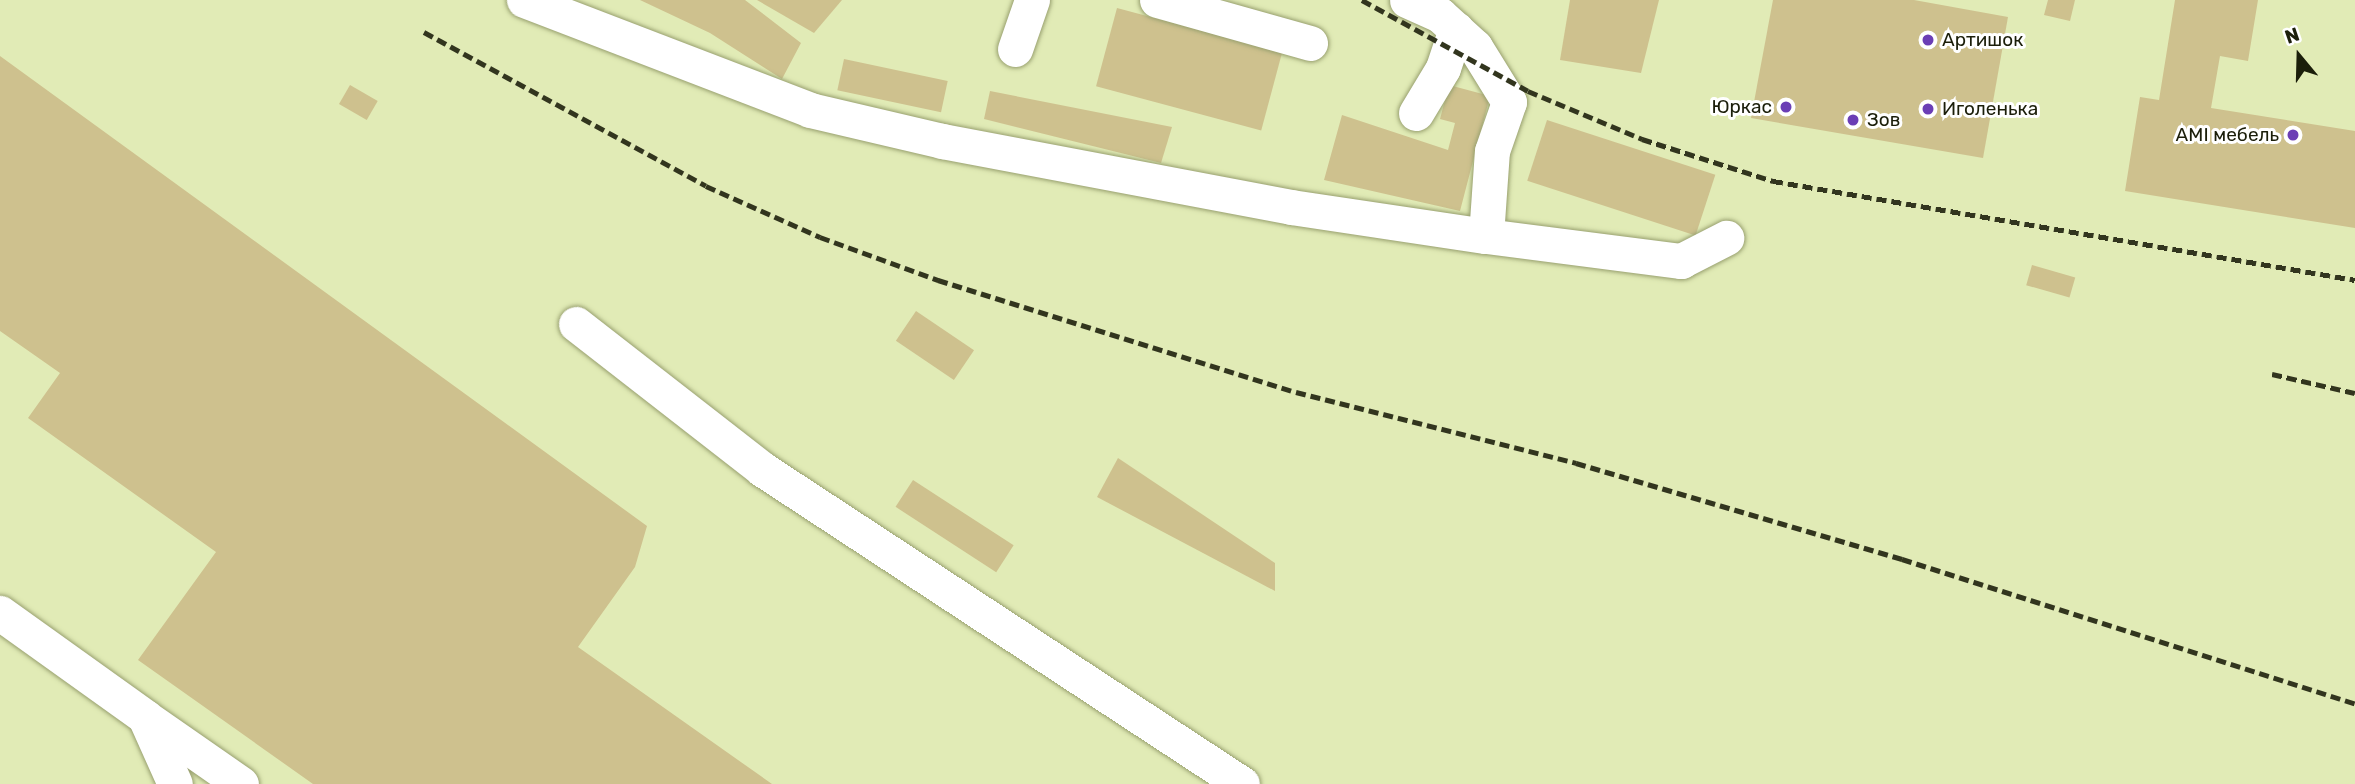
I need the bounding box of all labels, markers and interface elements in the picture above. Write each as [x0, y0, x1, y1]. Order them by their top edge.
north arrow [2264, 21, 2334, 91]
text: N [2282, 23, 2302, 49]
place label: Артишок [1942, 29, 2023, 51]
marker: Артишок [1920, 32, 1936, 48]
place label: Юркас [1711, 96, 1772, 118]
place label: Иголенька [1942, 98, 2038, 120]
marker: Юркас [1778, 99, 1794, 115]
marker: Иголенька [1920, 101, 1936, 117]
place label: Зов [1867, 109, 1900, 131]
marker: Зов [1845, 112, 1861, 128]
place label: AMI мебель [2176, 124, 2279, 146]
marker: AMI мебель [2285, 127, 2301, 143]

